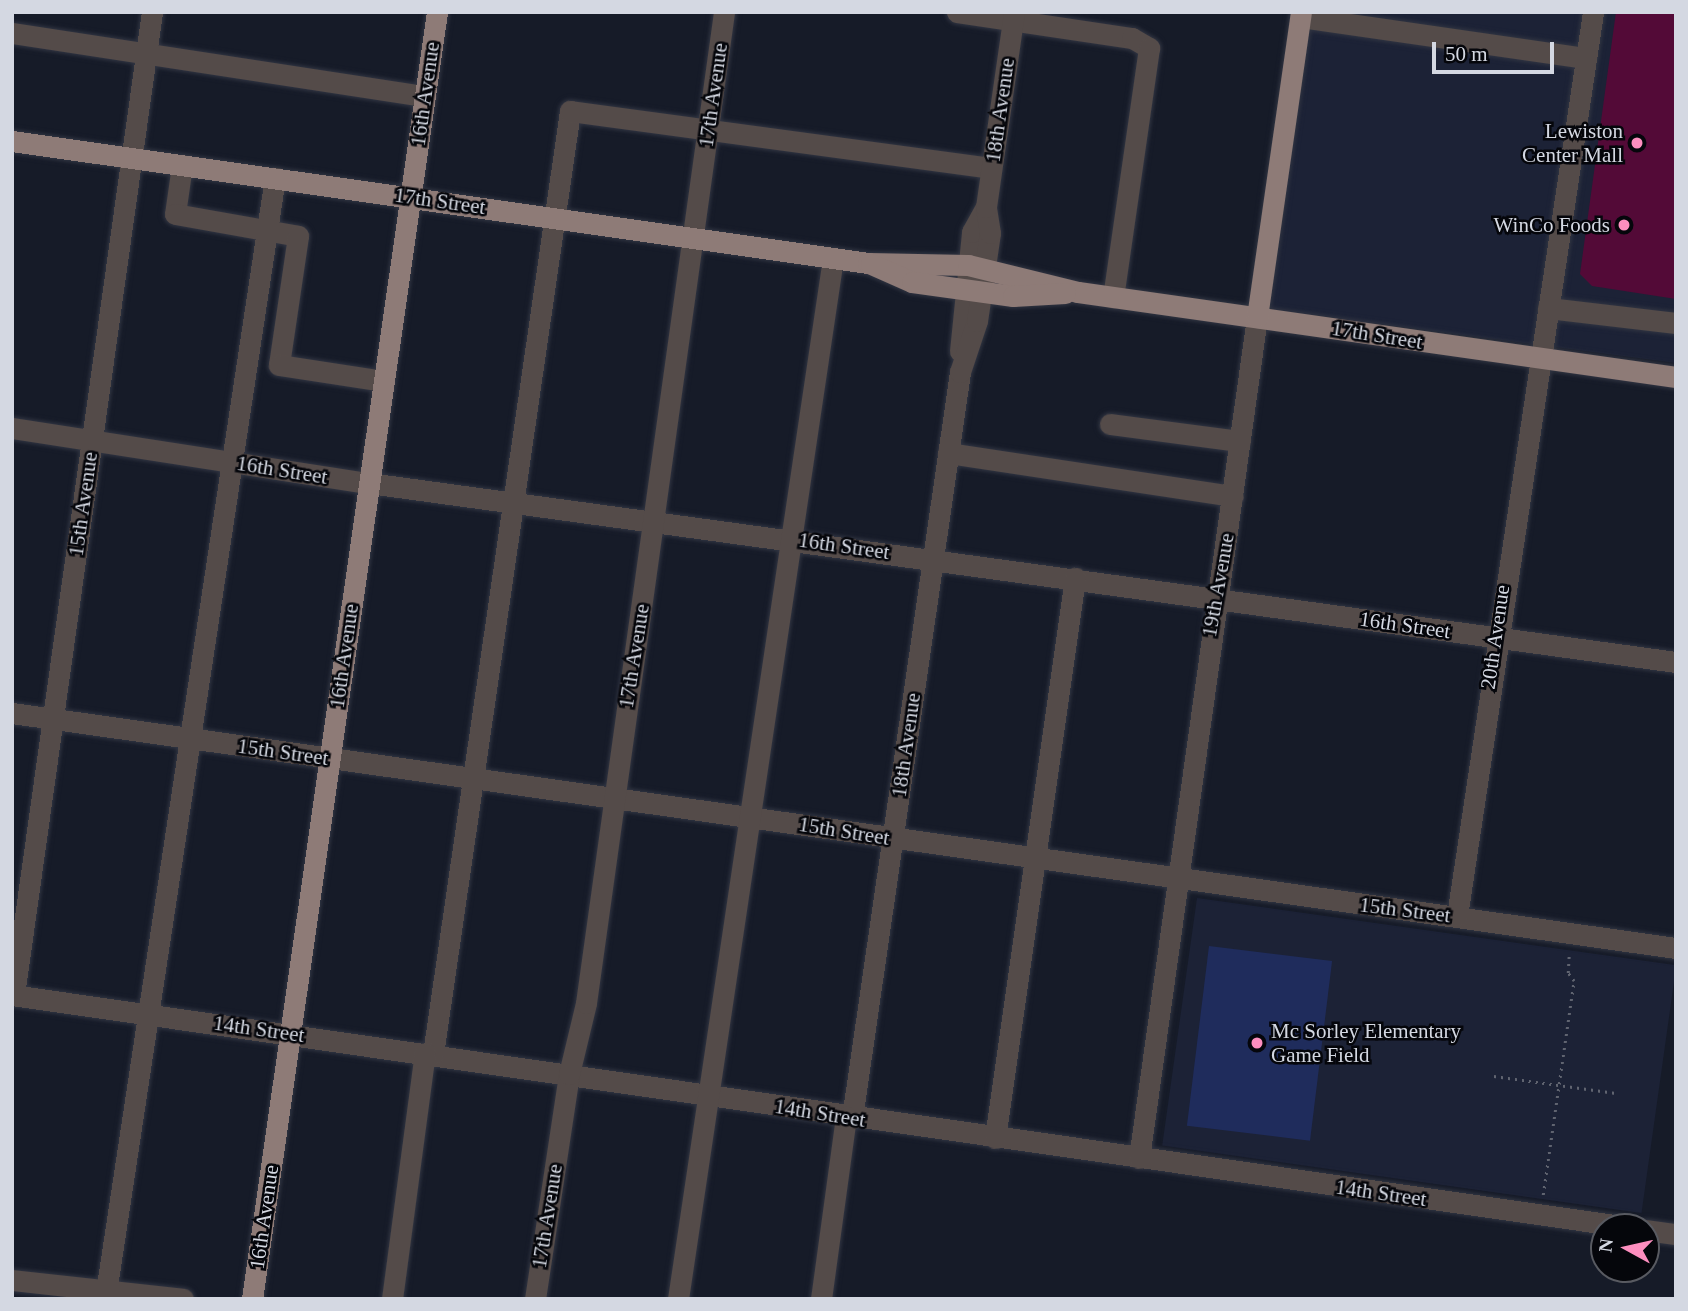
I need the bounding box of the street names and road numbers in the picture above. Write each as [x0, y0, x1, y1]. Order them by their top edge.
street label: 16th Avenue [405, 40, 445, 148]
street label: 17th Avenue [693, 41, 733, 149]
street label: 18th Avenue [980, 56, 1020, 164]
street label: 17th Street [393, 182, 487, 220]
street label: 17th Street [1330, 315, 1424, 355]
street label: 15th Avenue [63, 450, 103, 558]
street label: 16th Street [235, 450, 329, 490]
street label: 16th Street [797, 527, 891, 565]
street label: 19th Avenue [1196, 530, 1240, 640]
street label: 20th Avenue [1475, 583, 1515, 691]
street label: 16th Avenue [324, 602, 364, 710]
street label: 17th Avenue [613, 602, 655, 710]
street label: 16th Street [1358, 606, 1452, 644]
street label: 18th Avenue [886, 691, 926, 799]
street label: 15th Street [236, 733, 330, 771]
street label: 15th Street [797, 811, 891, 851]
street label: 15th Street [1358, 892, 1452, 928]
street label: 14th Street [212, 1010, 306, 1048]
street label: 14th Street [773, 1093, 867, 1133]
street label: 17th Avenue [526, 1162, 568, 1270]
street label: 16th Avenue [244, 1163, 284, 1271]
street label: 14th Street [1334, 1174, 1428, 1212]

